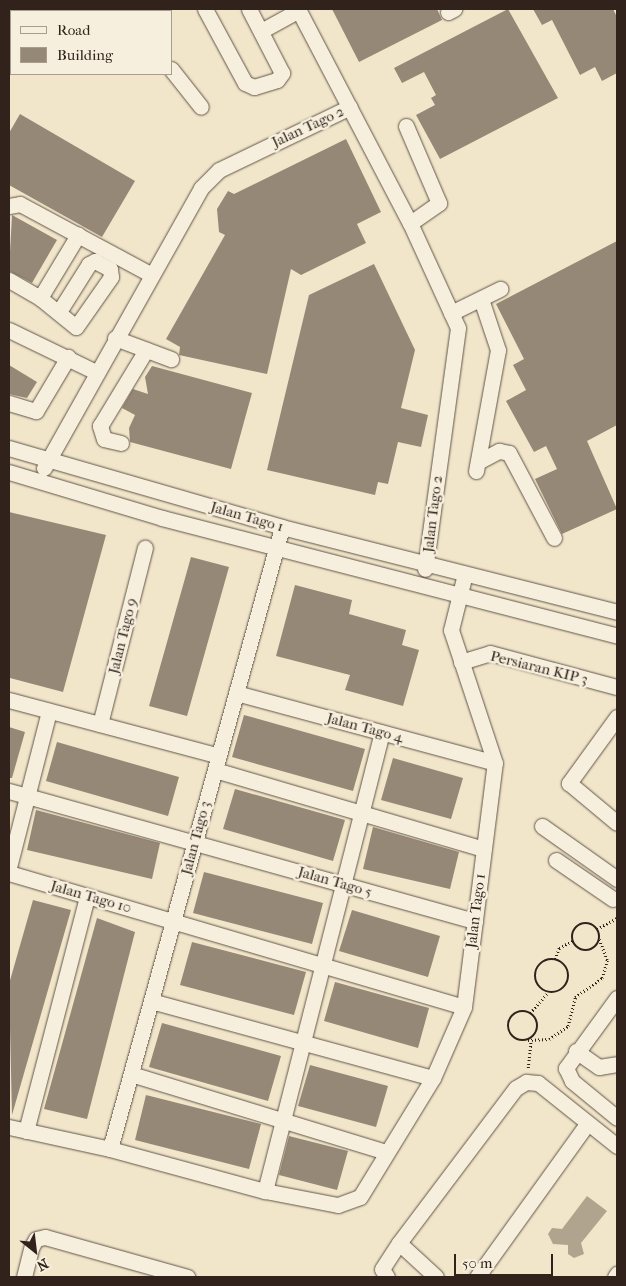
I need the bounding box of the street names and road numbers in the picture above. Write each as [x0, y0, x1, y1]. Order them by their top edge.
street label: Jalan Tago 2 [269, 102, 347, 152]
street label: Jalan Tago 2 [419, 474, 447, 554]
street label: Jalan Tago 1 [208, 498, 286, 536]
street label: Jalan Tago 9 [105, 596, 141, 676]
street label: Persiaran KIP 3 [488, 647, 590, 689]
street label: Jalan Tago 4 [325, 709, 405, 747]
street label: Jalan Tago 3 [177, 799, 215, 877]
street label: Jalan Tago 5 [296, 863, 374, 901]
street label: Jalan Tago 1 [462, 873, 490, 949]
street label: Jalan Tago 10 [48, 877, 134, 917]

